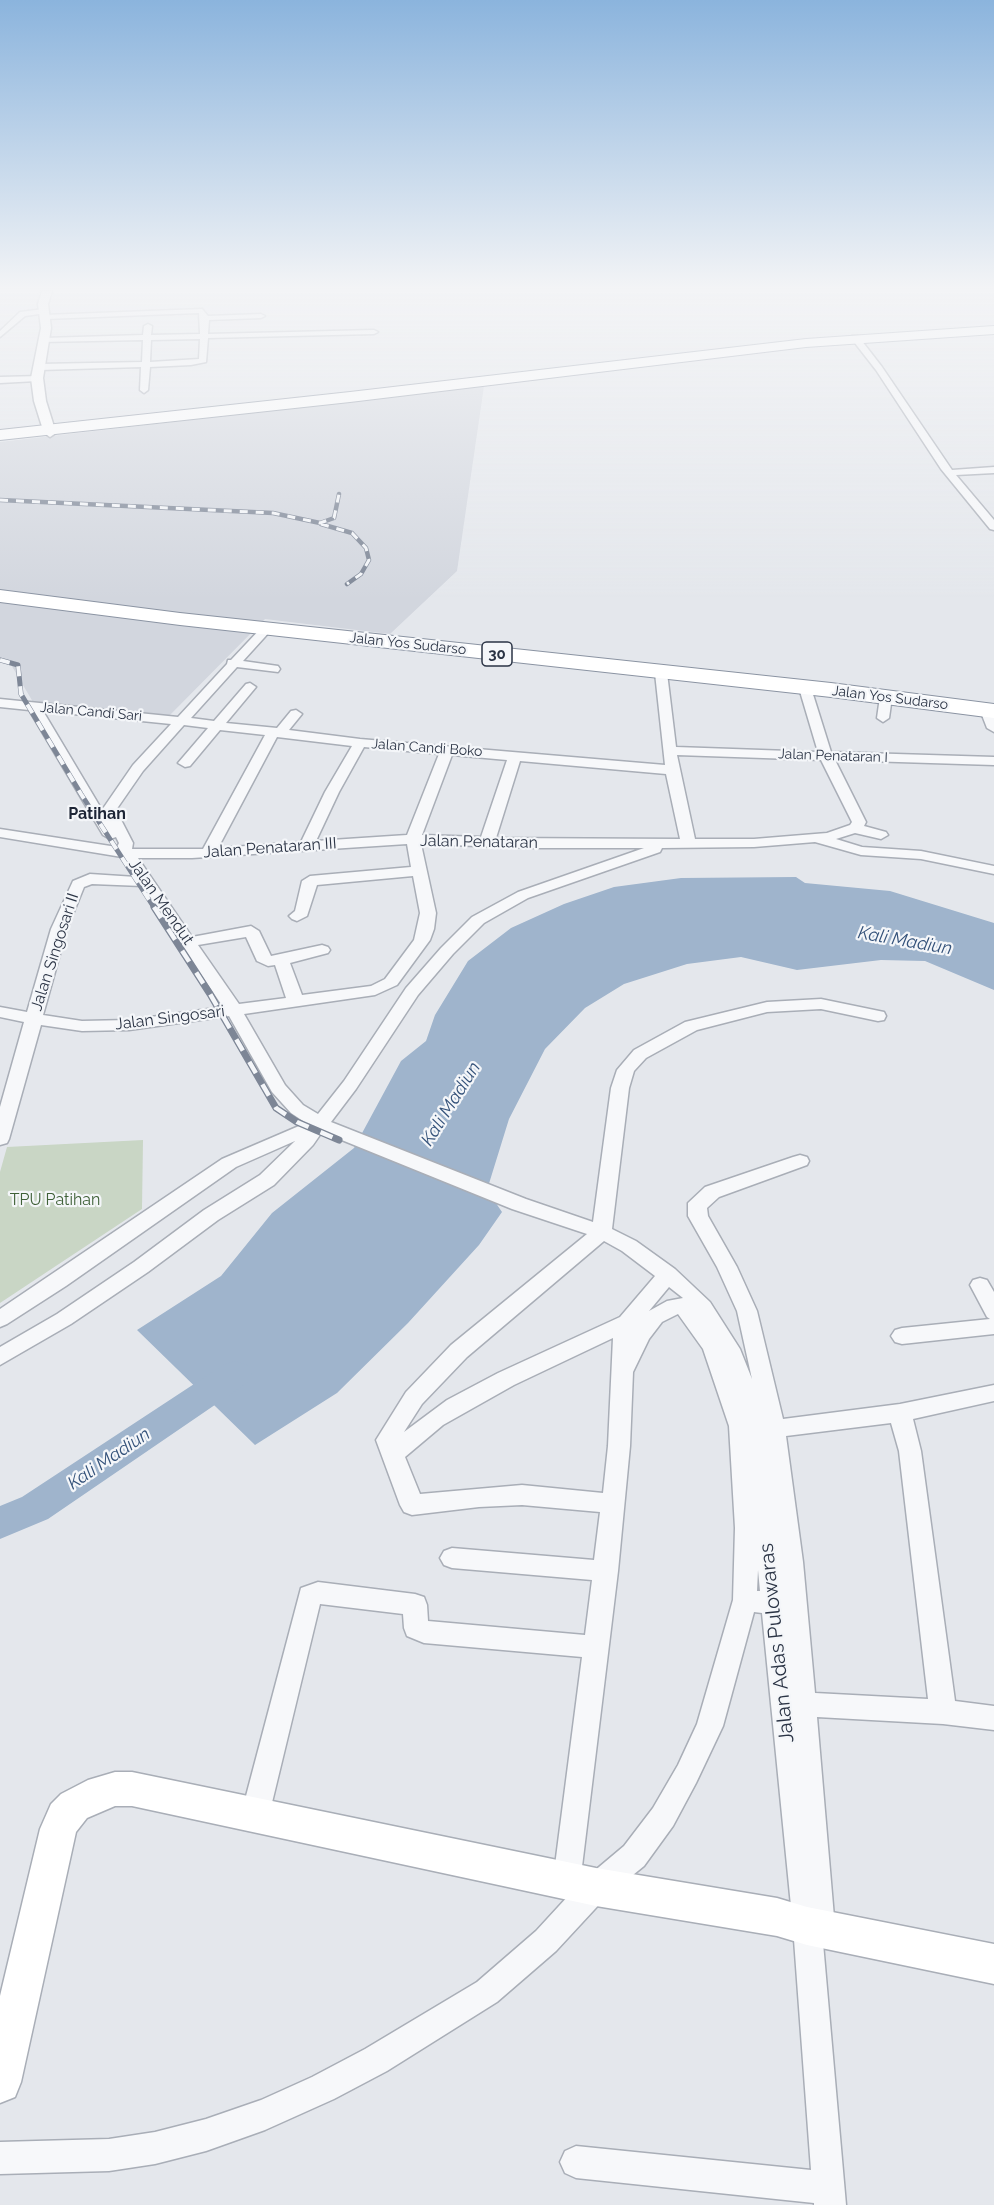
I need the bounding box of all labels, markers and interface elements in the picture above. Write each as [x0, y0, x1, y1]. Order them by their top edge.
street label: Jalan Yos Sudarso [349, 630, 467, 658]
road number: 30 [482, 642, 512, 666]
street label: Jalan Yos Sudarso [831, 683, 949, 713]
street label: Jalan Candi Sari [39, 699, 143, 725]
street label: Jalan Candi Boko [371, 736, 483, 760]
street label: Jalan Penataran I [778, 746, 888, 766]
district label: Patihan [68, 804, 126, 824]
street label: Jalan Penataran [420, 831, 538, 853]
street label: Jalan Penataran III [203, 834, 337, 862]
street label: Jalan Mendut [124, 855, 198, 949]
street label: Jalan Singosari II [27, 891, 83, 1013]
water label: Kali Madiun [856, 922, 954, 960]
street label: Jalan Singosari [114, 1002, 226, 1034]
water label: Kali Madiun [417, 1058, 485, 1150]
park label: TPU Patihan [10, 1190, 100, 1210]
water label: Kali Madiun [64, 1424, 154, 1494]
street label: Jalan Adas Pulowaras [755, 1542, 799, 1744]

